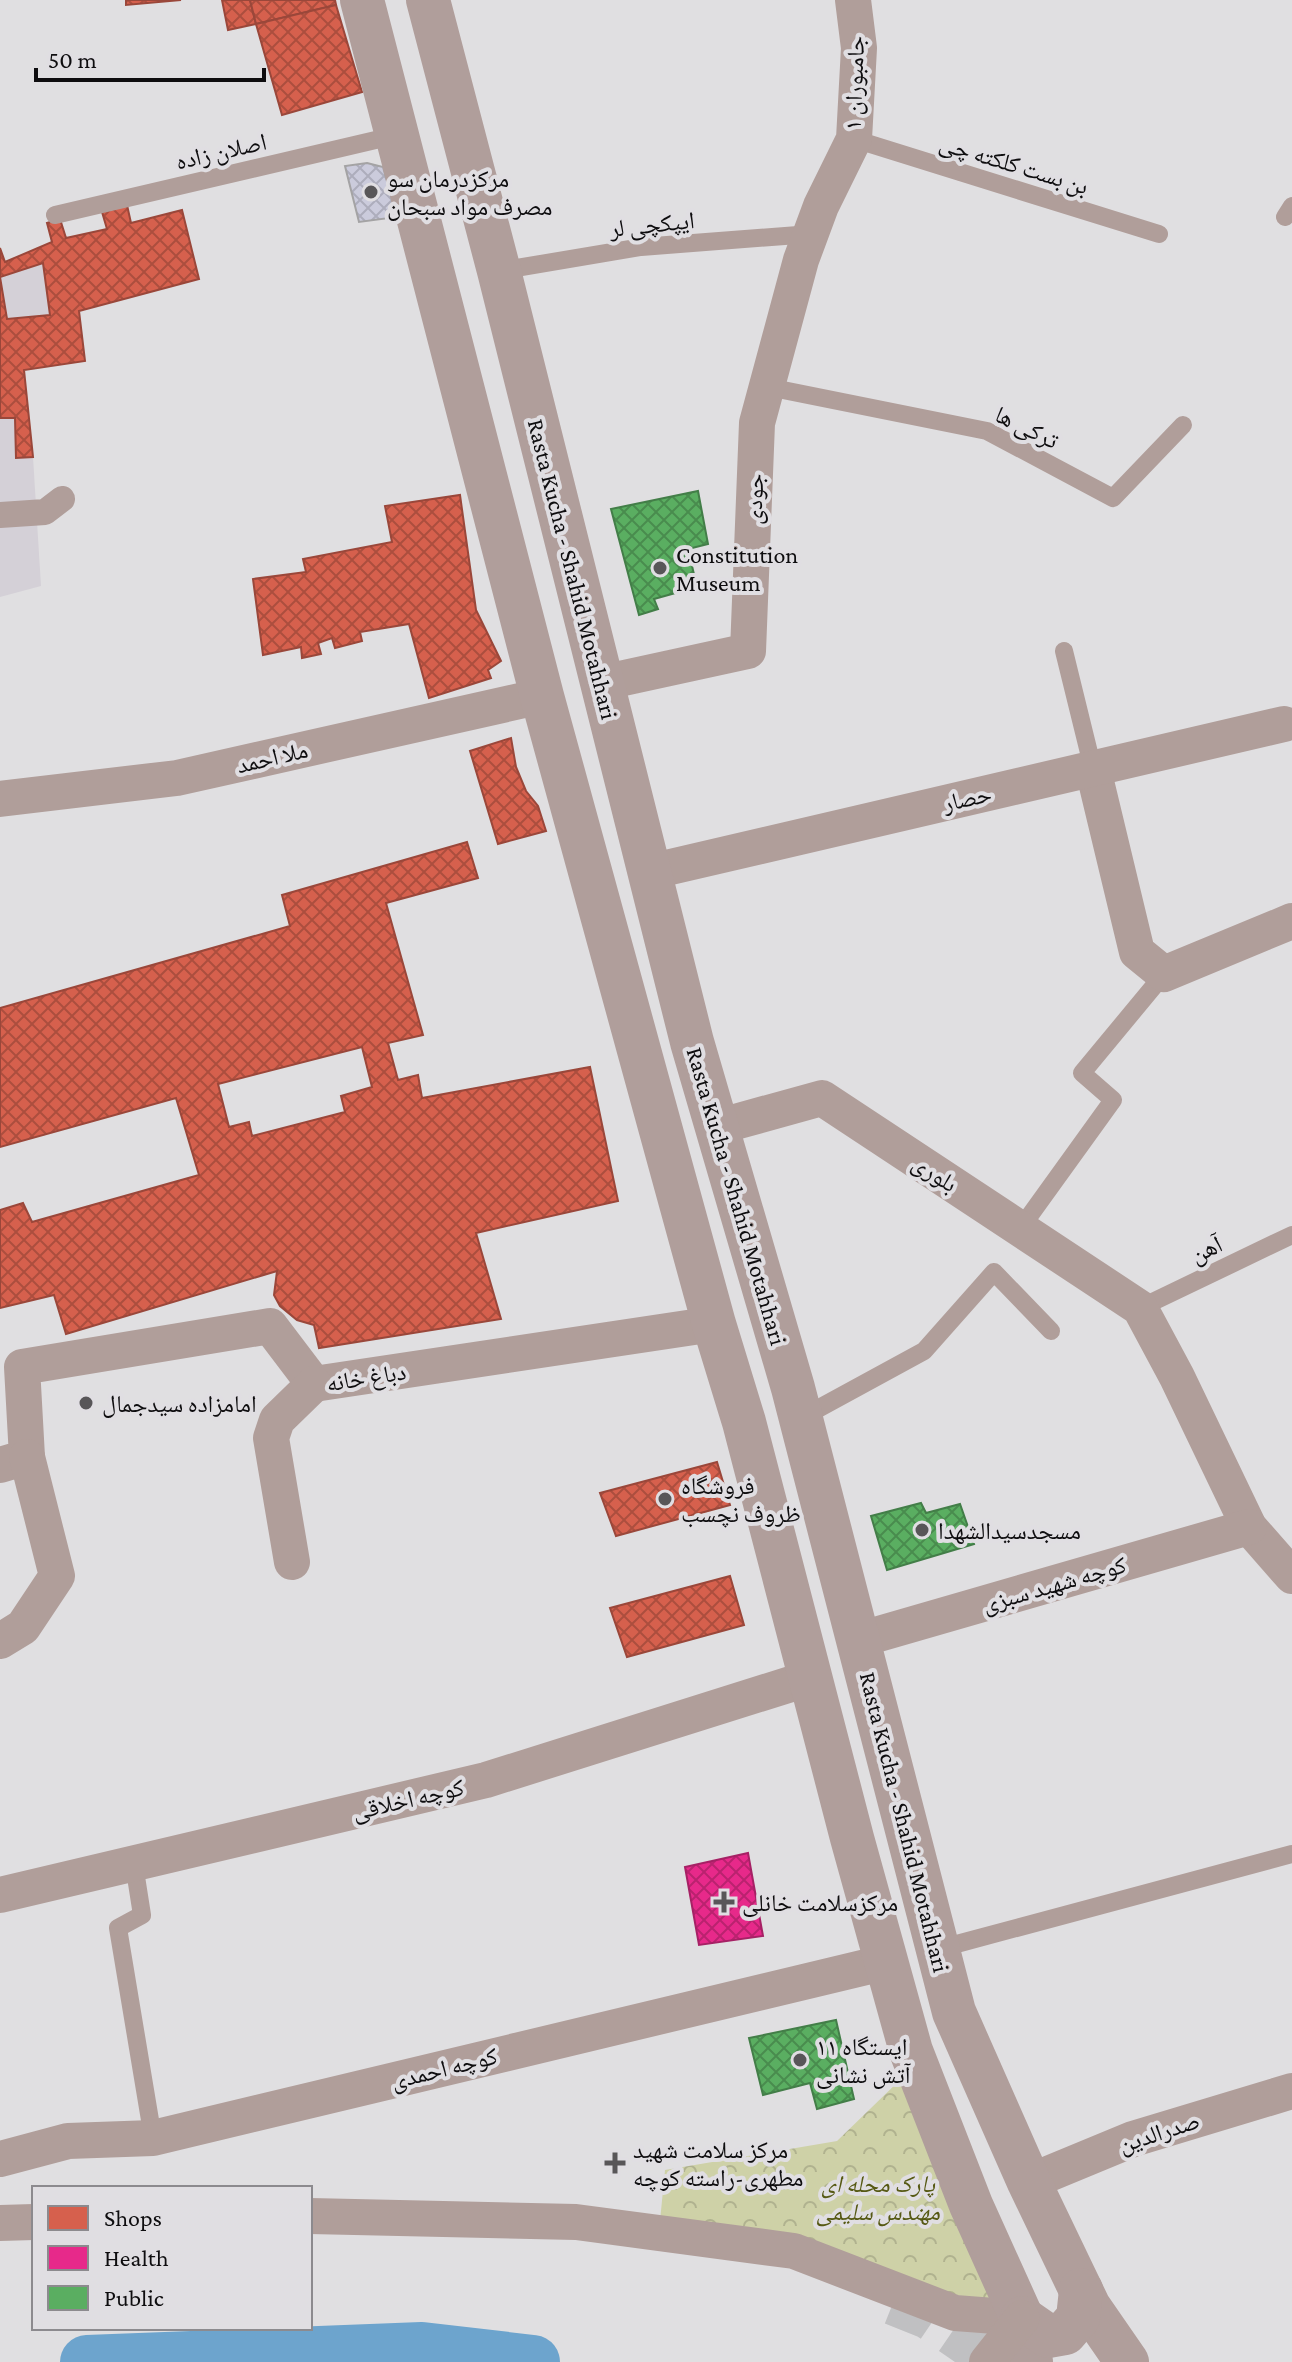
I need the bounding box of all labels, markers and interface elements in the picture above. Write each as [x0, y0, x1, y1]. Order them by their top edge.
scale bar [36, 32, 264, 82]
street label: جامبوران ۱ [839, 35, 870, 131]
text: 50 m [48, 46, 97, 73]
street label: اصلان زاده [173, 127, 269, 176]
street label: بن بست کلکته چی [936, 129, 1092, 200]
place label: مرکزدرمان سو مصرف مواد سبحان [387, 165, 552, 221]
marker: مرکزدرمان سو مصرف مواد سبحان [362, 183, 380, 201]
street label: ایپکچی لر [607, 206, 696, 243]
street label: ترکی ها [990, 400, 1063, 455]
street label: Rasta Kucha - Shahid Motahhari [523, 416, 623, 722]
street label: جودی [740, 473, 769, 525]
place label: Constitution Museum [676, 541, 798, 596]
marker: Constitution Museum [651, 559, 669, 577]
street label: ملا احمد [234, 736, 310, 778]
street label: حصار [939, 779, 994, 817]
street label: Rasta Kucha - Shahid Motahhari [681, 1044, 793, 1348]
street label: بلوری [907, 1149, 962, 1198]
street label: آهن [1186, 1229, 1228, 1269]
street label: دباغ خانه [324, 1357, 408, 1399]
place label: امامزاده سیدجمال [102, 1390, 257, 1418]
marker: امامزاده سیدجمال [77, 1394, 95, 1412]
place label: فروشگاه ظروف نچسب [681, 1472, 801, 1527]
marker: فروشگاه ظروف نچسب [656, 1490, 674, 1508]
place label: مسجدسیدالشهدا [938, 1517, 1081, 1544]
marker: مسجدسیدالشهدا [913, 1521, 931, 1539]
street label: کوچه شهید سبزی [979, 1551, 1129, 1618]
street label: Rasta Kucha - Shahid Motahhari [855, 1669, 955, 1975]
street label: کوچه اخلاقی [349, 1773, 467, 1826]
place label: مرکزسلامت خانلی [742, 1889, 898, 1917]
marker: مرکزسلامت خانلی [713, 1891, 735, 1913]
place label: ایستگاه ۱۱ آتش نشانی [816, 2033, 911, 2089]
street label: کوچه احمدی [388, 2042, 500, 2095]
marker: ایستگاه ۱۱ آتش نشانی [791, 2051, 809, 2069]
street label: صدرالدین [1115, 2106, 1203, 2159]
place label: مرکز سلامت شهید مطهری-راسته کوچه [633, 2136, 804, 2192]
marker: مرکز سلامت شهید مطهری-راسته کوچه [604, 2152, 626, 2174]
park label: پارک محله ای مهندس سلیمی [816, 2170, 940, 2227]
legend [32, 2186, 312, 2330]
text: Shops [104, 2204, 162, 2231]
text: Health [104, 2244, 169, 2271]
text: Public [104, 2284, 164, 2311]

